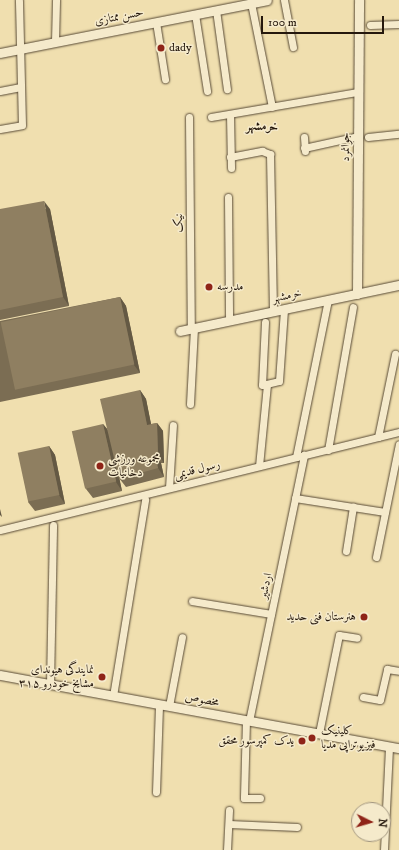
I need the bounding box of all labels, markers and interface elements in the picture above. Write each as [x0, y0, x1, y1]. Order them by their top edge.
street label: حسن ممتازی [93, 5, 145, 29]
scale bar [263, 8, 386, 34]
text: 100 m [268, 15, 297, 30]
place label: dady [169, 41, 192, 55]
marker: dady [156, 43, 166, 53]
district label: خرمشهر [246, 118, 278, 134]
street label: جوانمرد [339, 132, 353, 162]
street label: نیک [172, 214, 186, 232]
place label: مدرسه [217, 280, 243, 294]
marker: مدرسه [204, 282, 214, 292]
street label: خرمشهر [271, 286, 303, 306]
place label: مجموعه ورزشی دخانیات [108, 452, 160, 480]
street label: رسول قدیمی [172, 457, 222, 483]
marker: مجموعه ورزشی دخانیات [95, 461, 105, 471]
street label: اردشیر [256, 572, 276, 600]
place label: هنرستان فنی حدید [286, 610, 356, 624]
marker: هنرستان فنی حدید [359, 612, 369, 622]
place label: نمایندگی هیوندای ۳۱۵ مشایخ خودرو [19, 663, 94, 691]
marker: نمایندگی هیوندای ۳۱۵ مشایخ خودرو [97, 672, 107, 682]
street label: مخصوص [184, 690, 220, 710]
place label: کلینیک فیزیوتراپی مدیا [321, 724, 376, 752]
marker: کلینیک فیزیوتراپی مدیا [306, 732, 318, 744]
place label: یدک کمپرسور محقق [218, 734, 294, 748]
marker: یدک کمپرسور محقق [297, 736, 307, 746]
north arrow [351, 802, 391, 842]
text: N [375, 818, 389, 828]

